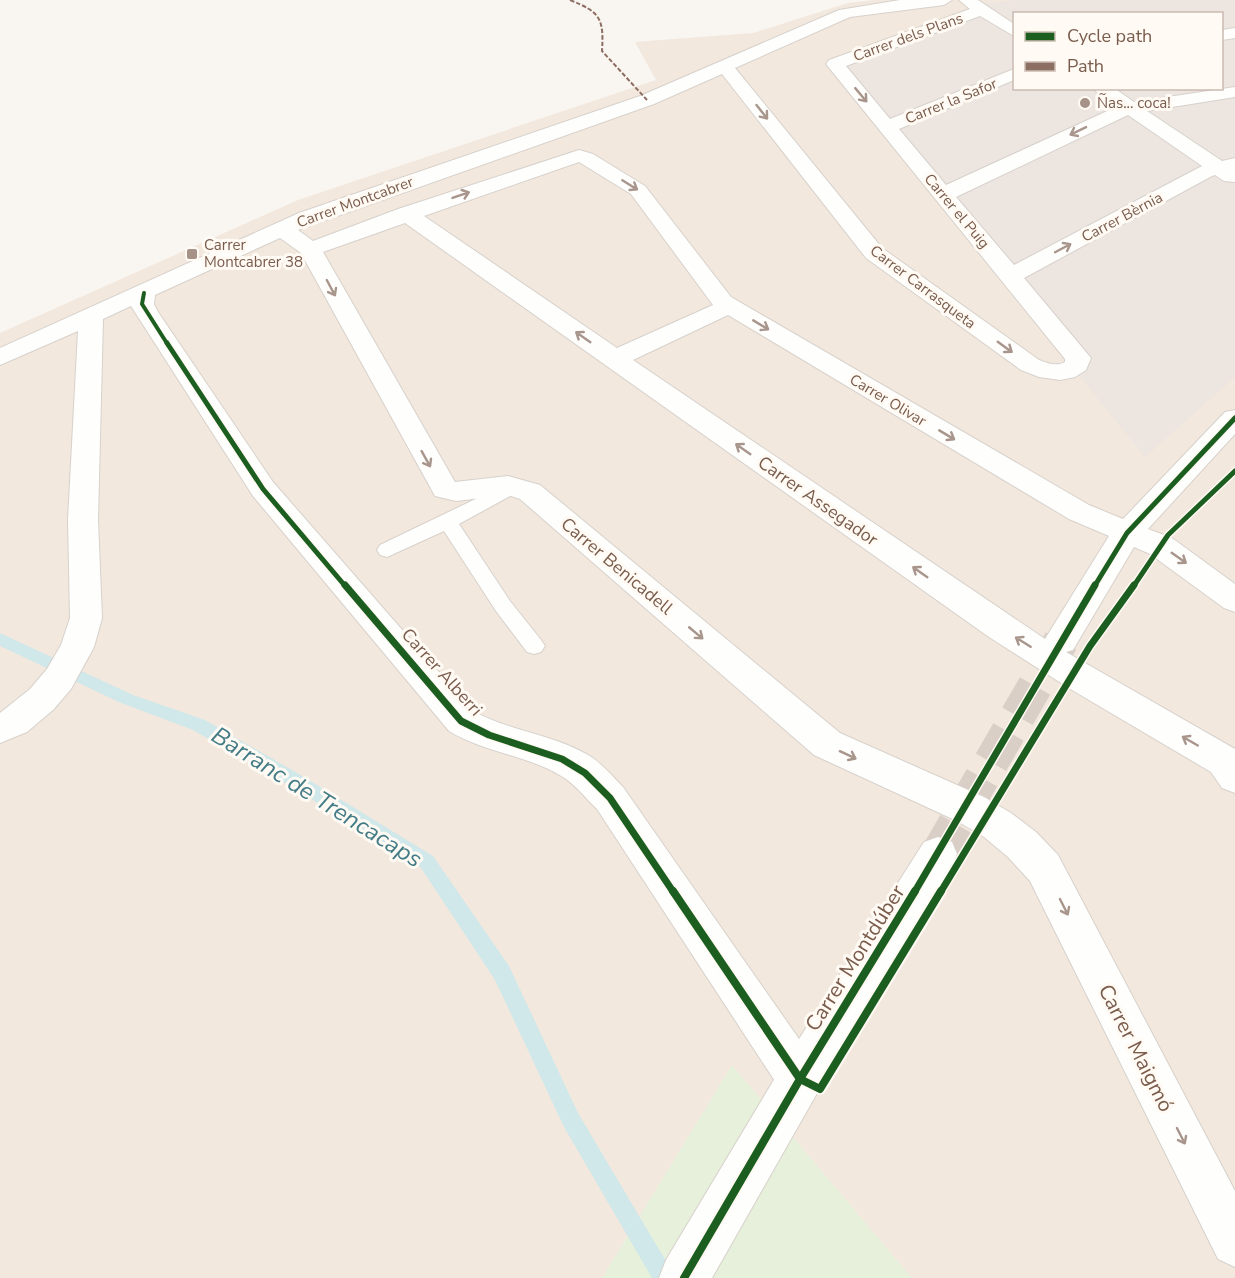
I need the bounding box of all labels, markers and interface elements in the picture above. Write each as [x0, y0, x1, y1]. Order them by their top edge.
street label: Carrer dels Plans [850, 8, 966, 66]
legend [1013, 12, 1223, 90]
text: Cycle path [1067, 24, 1152, 48]
text: Path [1067, 54, 1104, 78]
street label: Carrer la Safor [902, 73, 1001, 129]
one-way arrow [854, 87, 867, 103]
place label: Ñas... coca! [1097, 93, 1171, 113]
marker: Ñas... coca! [1078, 96, 1092, 110]
one-way arrow [755, 103, 768, 119]
one-way arrow [1069, 125, 1087, 137]
street label: Carrer el Puig [920, 169, 994, 253]
street label: Carrer Montcabrer [294, 171, 417, 232]
one-way arrow [621, 179, 638, 192]
street label: Carrer Bèrnia [1078, 187, 1166, 247]
one-way arrow [452, 189, 470, 200]
place label: Carrer Montcabrer 38 [204, 235, 303, 272]
street label: Carrer Carrasqueta [866, 241, 980, 333]
one-way arrow [1054, 242, 1072, 254]
marker: Carrer Montcabrer 38 [185, 247, 199, 261]
one-way arrow [326, 279, 337, 297]
one-way arrow [752, 319, 769, 331]
one-way arrow [575, 331, 591, 343]
one-way arrow [997, 341, 1013, 353]
street label: Carrer Olivar [846, 369, 931, 431]
one-way arrow [938, 429, 955, 441]
one-way arrow [735, 443, 751, 455]
one-way arrow [420, 450, 432, 467]
street label: Carrer Assegador [753, 451, 883, 552]
street label: Carrer Benicadell [556, 512, 679, 620]
one-way arrow [1171, 552, 1187, 565]
one-way arrow [913, 566, 929, 578]
street label: Carrer Alberri [396, 623, 488, 721]
one-way arrow [688, 626, 703, 640]
one-way arrow [1015, 635, 1032, 647]
water label: Barranc de Trencacaps [205, 719, 429, 875]
one-way arrow [1182, 735, 1199, 747]
one-way arrow [838, 749, 856, 761]
street label: Carrer Montdúber [799, 879, 912, 1037]
one-way arrow [1059, 897, 1070, 915]
street label: Carrer Maigmó [1092, 979, 1180, 1117]
one-way arrow [1176, 1127, 1187, 1145]

